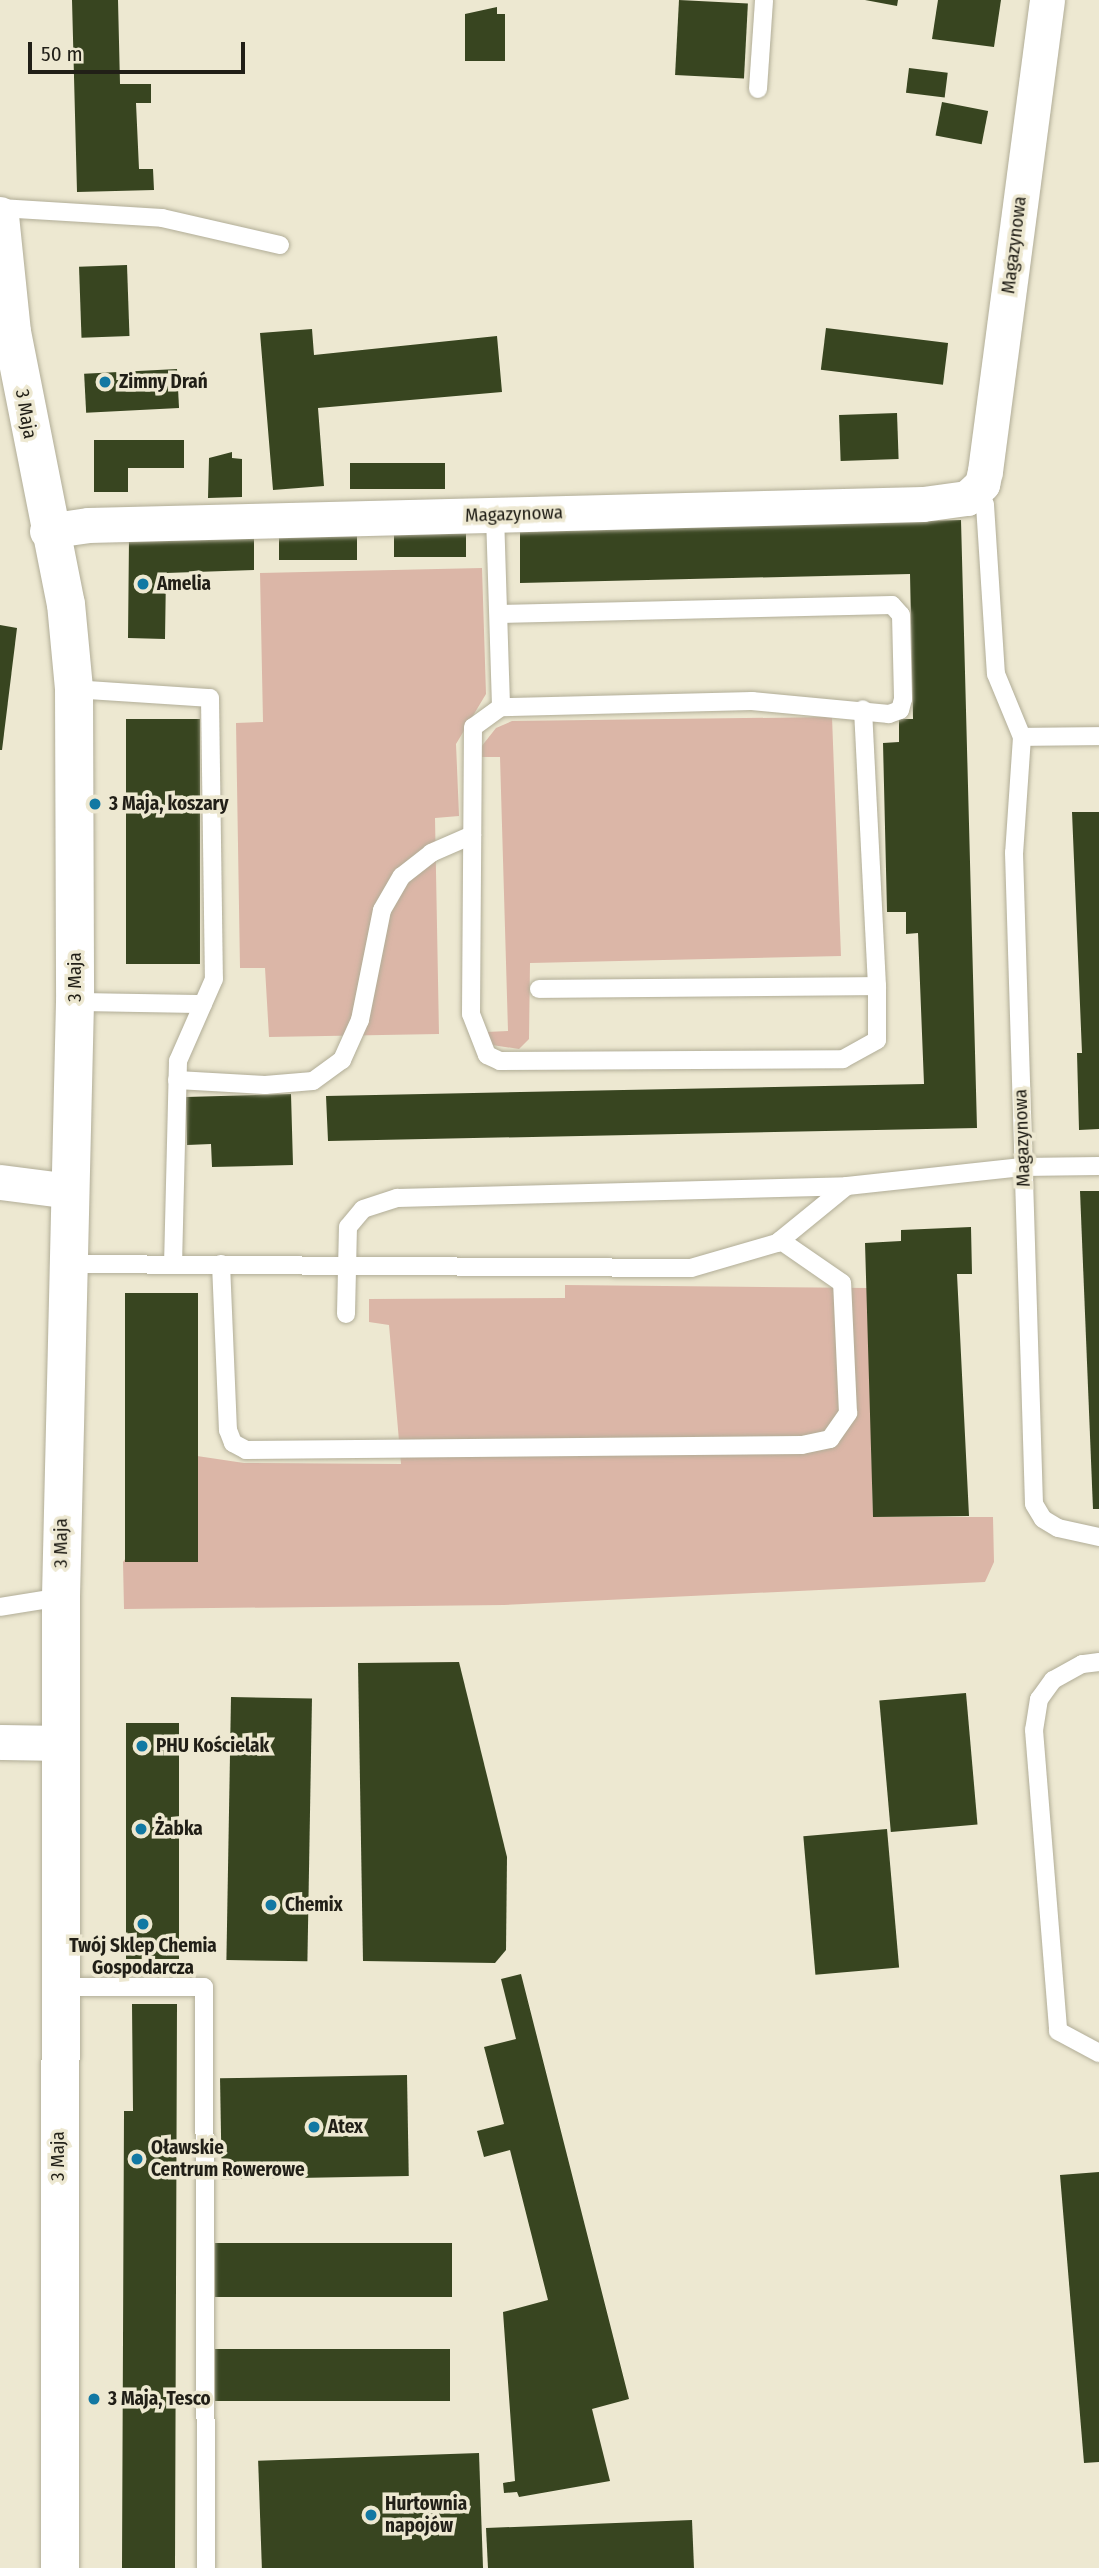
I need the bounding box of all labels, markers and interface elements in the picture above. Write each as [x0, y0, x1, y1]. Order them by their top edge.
scale bar [32, 28, 248, 72]
text: 50 m [41, 41, 83, 67]
street label: Magazynowa [997, 195, 1031, 295]
place label: Zimny Drań [119, 371, 208, 393]
marker: Zimny Drań [97, 374, 113, 390]
street label: 3 Maja [10, 388, 42, 440]
street label: Magazynowa [465, 501, 563, 527]
place label: Amelia [157, 573, 211, 595]
marker: Amelia [135, 576, 151, 592]
place label: 3 Maja, koszary [109, 793, 229, 815]
marker: 3 Maja, koszary [87, 796, 103, 812]
street label: 3 Maja [64, 952, 86, 1002]
street label: Magazynowa [1009, 1089, 1035, 1187]
street label: 3 Maja [50, 1518, 72, 1568]
place label: PHU Kościelak [156, 1735, 269, 1757]
marker: PHU Kościelak [134, 1738, 150, 1754]
place label: Żabka [155, 1818, 203, 1840]
marker: Żabka [133, 1821, 149, 1837]
place label: Chemix [285, 1894, 343, 1916]
marker: Chemix [263, 1897, 279, 1913]
marker: Twój Sklep Chemia Gospodarcza [135, 1916, 151, 1932]
place label: Twój Sklep Chemia Gospodarcza [69, 1935, 217, 1979]
place label: Atex [328, 2116, 363, 2138]
marker: Atex [306, 2119, 322, 2135]
street label: 3 Maja [47, 2131, 69, 2181]
place label: Oławskie Centrum Rowerowe [151, 2137, 305, 2181]
marker: Oławskie Centrum Rowerowe [129, 2151, 145, 2167]
place label: 3 Maja, Tesco [108, 2388, 211, 2410]
marker: 3 Maja, Tesco [86, 2391, 102, 2407]
place label: Hurtownia napojów [385, 2493, 467, 2537]
marker: Hurtownia napojów [363, 2507, 379, 2523]

